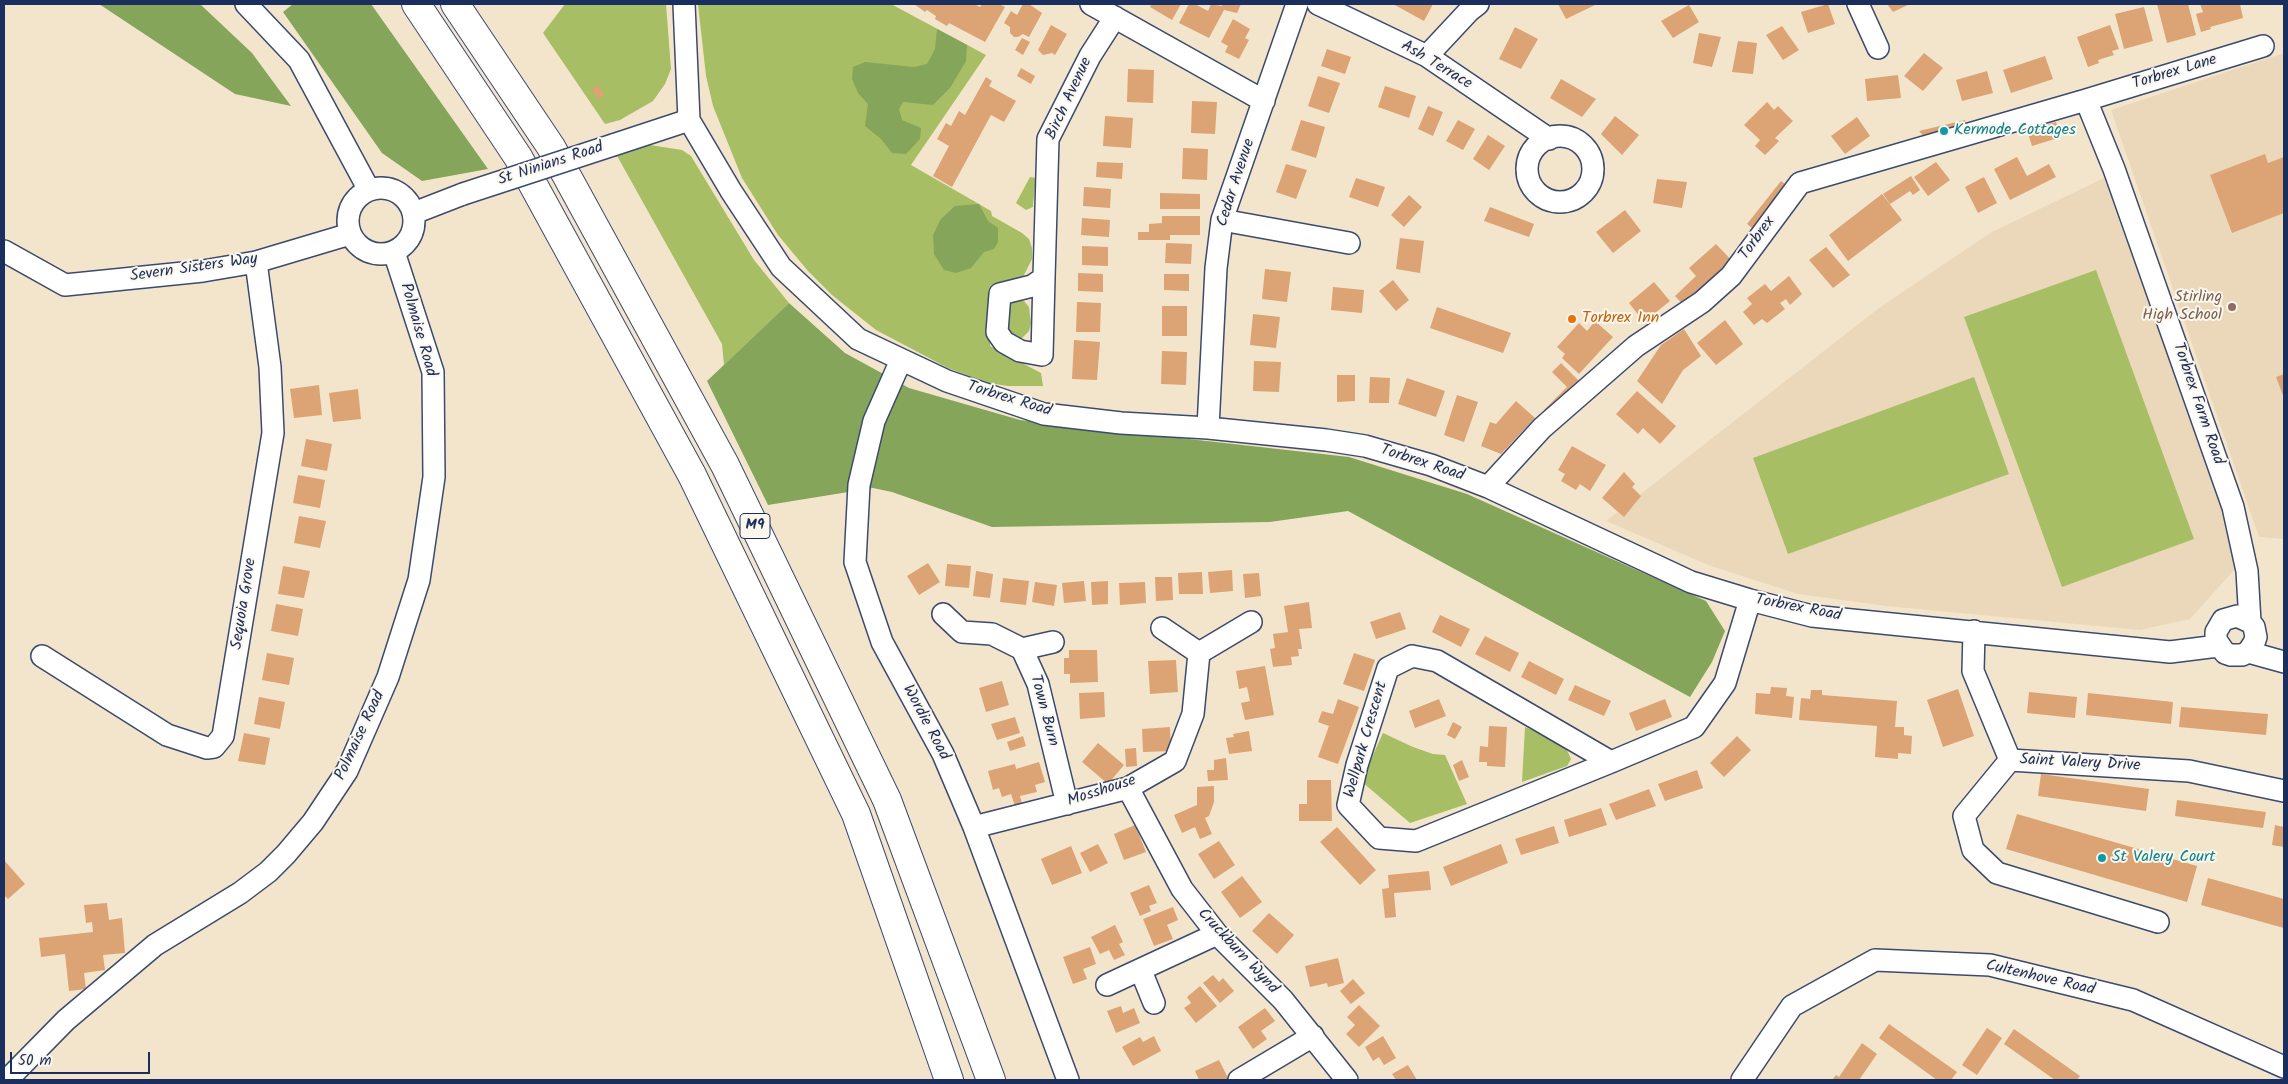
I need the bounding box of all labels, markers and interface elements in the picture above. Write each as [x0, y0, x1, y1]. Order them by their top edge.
street label: Ash Terrace [1397, 37, 1475, 95]
street label: Torbrex Lane [2130, 51, 2220, 95]
street label: Birch Avenue [1043, 55, 1097, 143]
place label: Kermode Cottages [1954, 121, 2076, 141]
marker: Kermode Cottages [1938, 125, 1950, 137]
street label: Cedar Avenue [1214, 137, 1260, 229]
street label: St Ninians Road [496, 139, 606, 191]
street label: Torbrex [1736, 214, 1780, 264]
street label: Severn Sisters Way [129, 251, 259, 287]
street label: Polmaise Road [394, 281, 440, 379]
place label: Stirling High School [2142, 288, 2222, 326]
marker: Stirling High School [2226, 301, 2238, 313]
place label: Torbrex Inn [1582, 309, 1659, 329]
marker: Torbrex Inn [1566, 313, 1578, 325]
street label: Torbrex Farm Road [2167, 341, 2227, 467]
street label: Torbrex Road [964, 378, 1054, 422]
street label: Torbrex Road [1378, 441, 1466, 487]
road number: M9 [740, 514, 770, 538]
street label: Sequoia Grove [228, 557, 262, 651]
street label: Torbrex Road [1753, 591, 1843, 627]
street label: Town Burn [1024, 673, 1062, 749]
street label: Wellpark Crescent [1341, 680, 1393, 800]
street label: Wordie Road [897, 682, 953, 764]
street label: Polmaise Road [332, 688, 390, 784]
street label: Saint Valery Drive [2019, 751, 2141, 777]
street label: Mosshouse [1065, 772, 1139, 812]
place label: St Valery Court [2112, 848, 2215, 868]
marker: St Valery Court [2096, 852, 2108, 864]
street label: Cruckburn Wynd [1192, 905, 1282, 999]
street label: Cultenhove Road [1984, 957, 2096, 1001]
scale bar [12, 1042, 152, 1074]
text: 50 m [18, 1049, 52, 1073]

